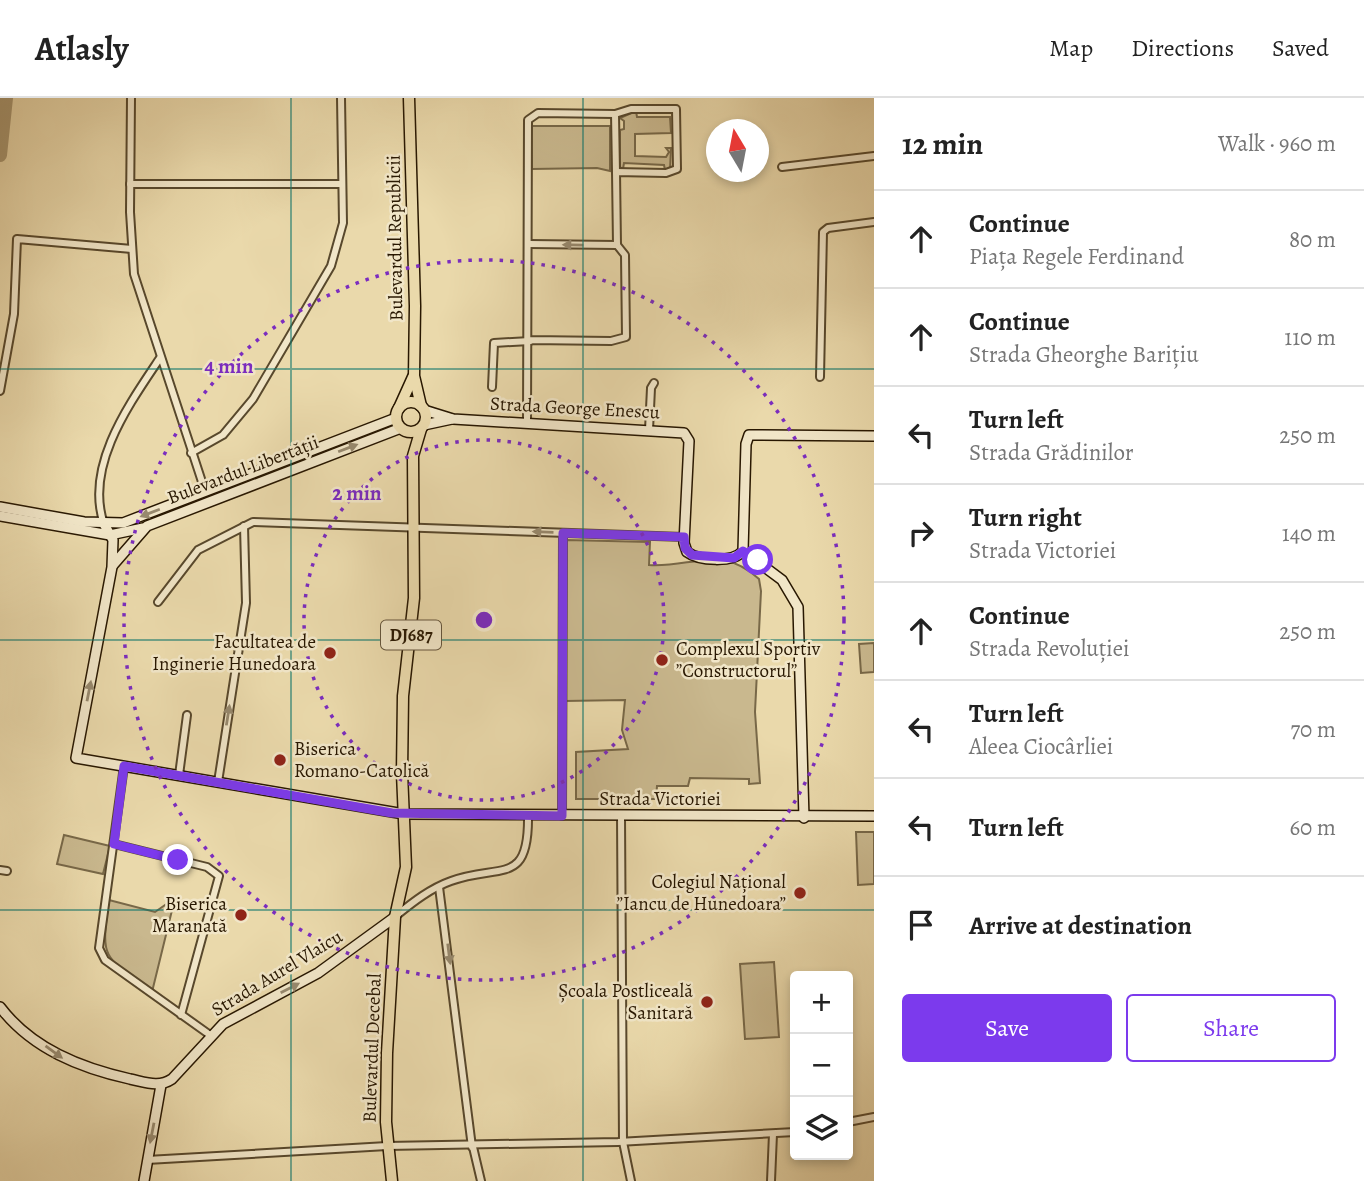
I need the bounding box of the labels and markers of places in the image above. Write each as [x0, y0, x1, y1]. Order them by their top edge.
centre of rings [472, 608, 496, 632]
place label: Facultatea de Inginerie Hunedoara [152, 629, 316, 677]
place label: Complexul Sportiv ”Constructorul” [676, 636, 821, 684]
marker: Facultatea de Inginerie Hunedoara [322, 645, 338, 661]
marker: Complexul Sportiv ”Constructorul” [654, 652, 670, 668]
place label: Biserica Romano-Catolică [294, 736, 430, 784]
marker: Biserica Romano-Catolică [272, 752, 288, 768]
place label: Colegiul Național ”Iancu de Hunedoara” [617, 869, 786, 917]
marker: Colegiul Național ”Iancu de Hunedoara” [792, 885, 808, 901]
place label: Biserica Maranată [152, 891, 227, 939]
marker: Biserica Maranată [233, 907, 249, 923]
place label: Școala Postliceală Sanitară [558, 978, 693, 1026]
marker: Școala Postliceală Sanitară [699, 994, 715, 1010]

